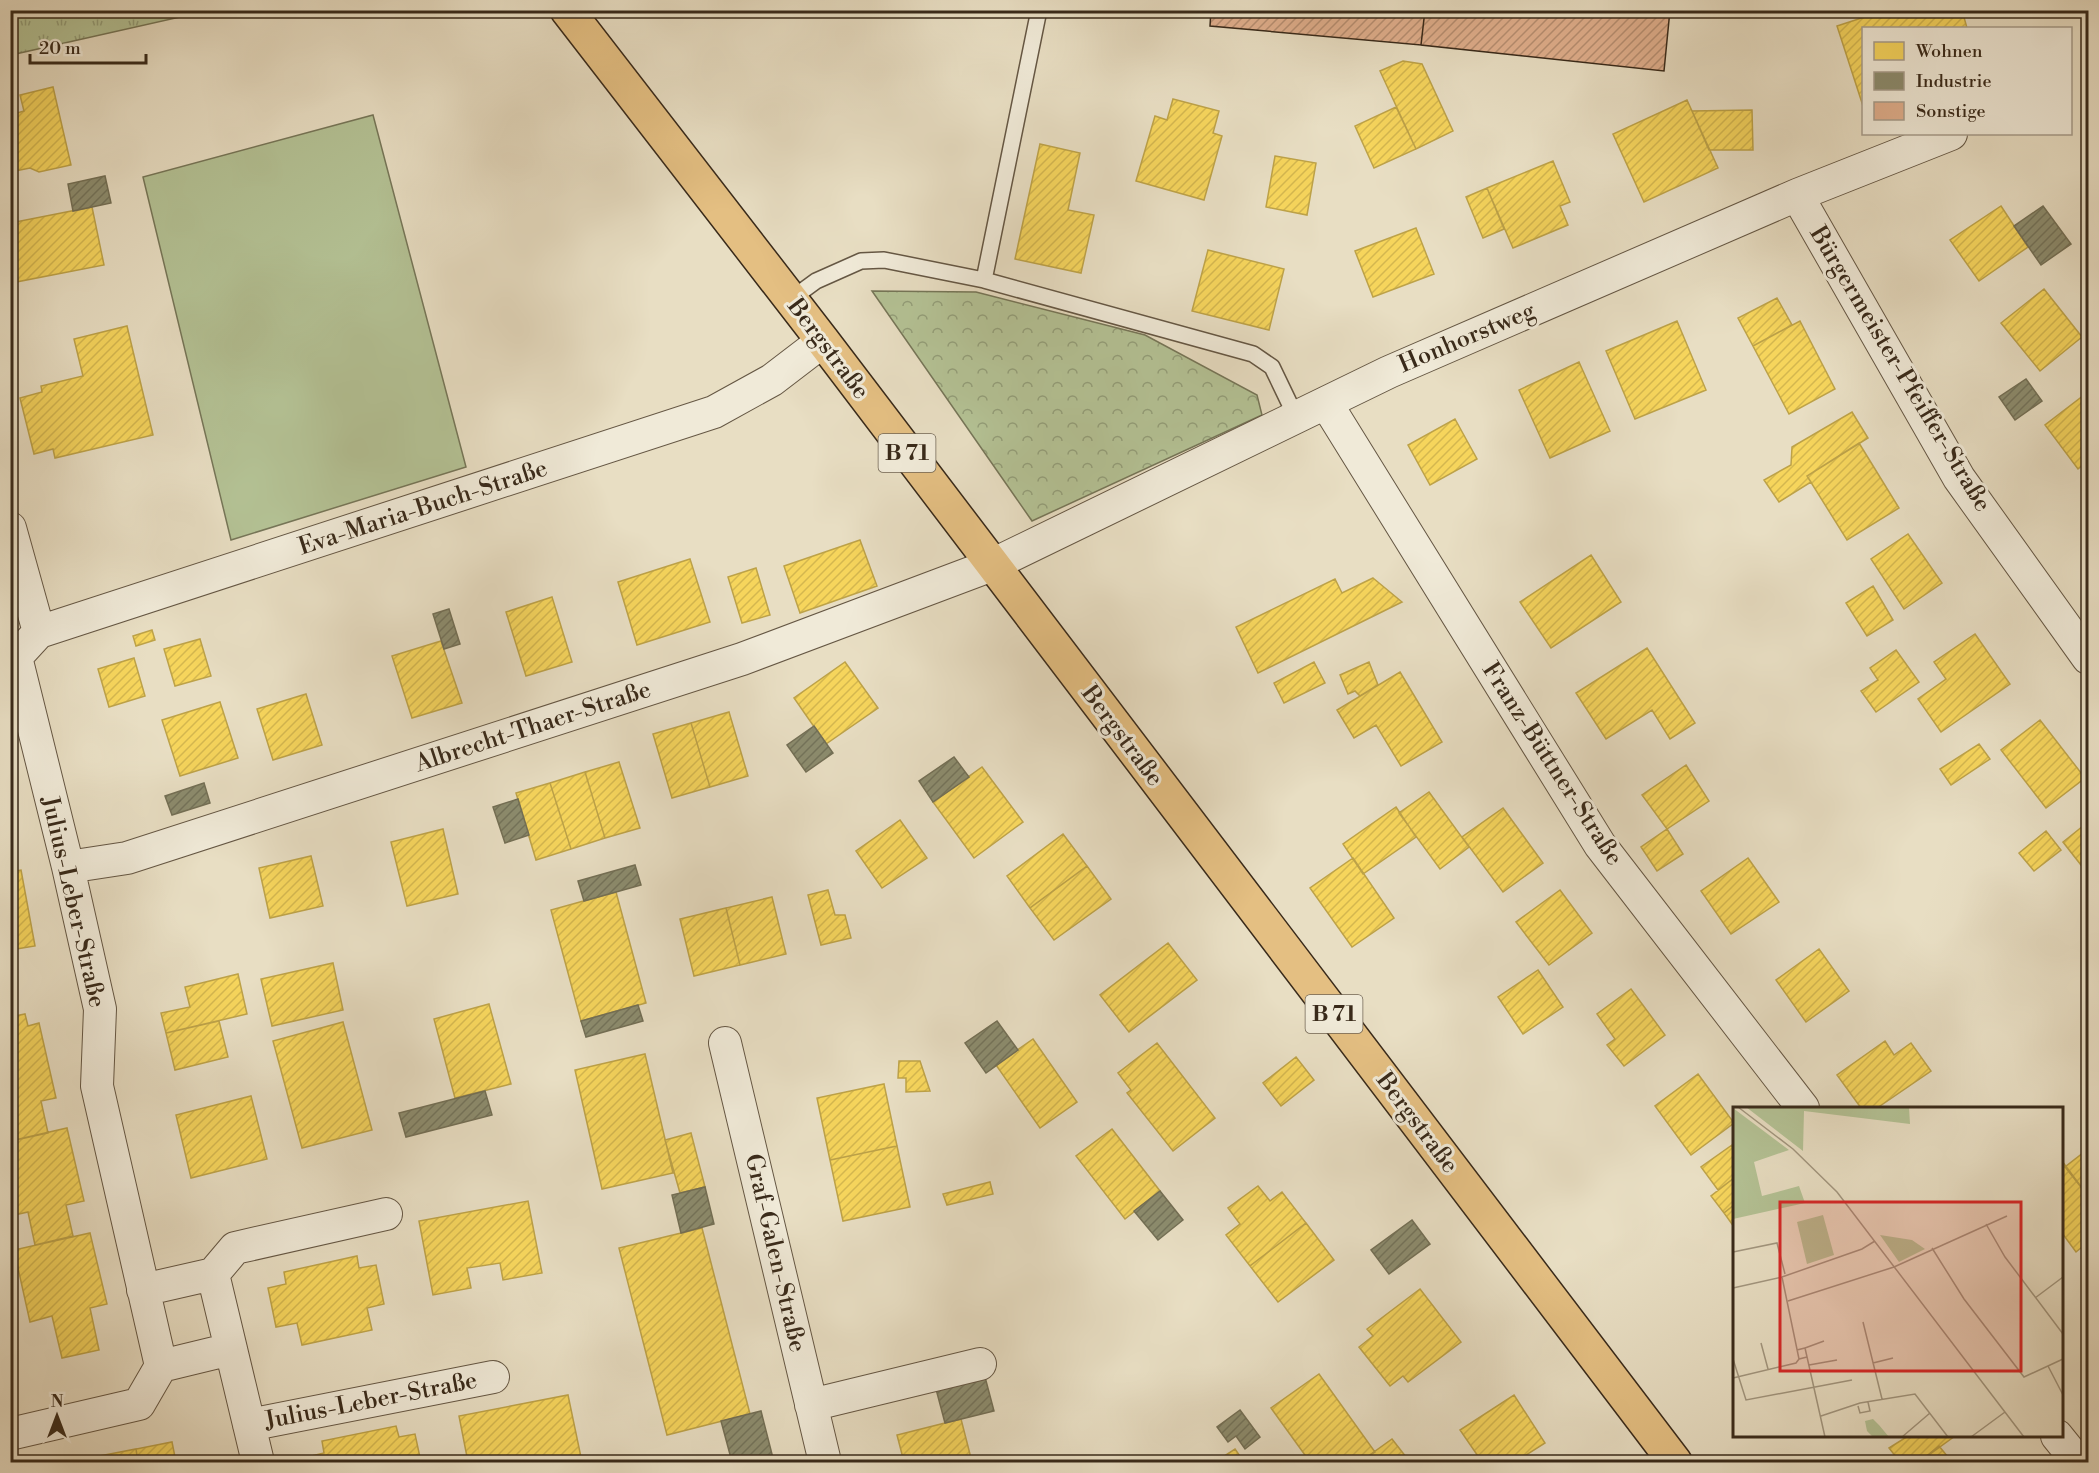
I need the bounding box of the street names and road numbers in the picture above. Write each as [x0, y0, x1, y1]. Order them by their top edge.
street label: Bürgermeister-Pfeiffer-Straße [1802, 220, 1997, 517]
street label: Bergstraße [780, 292, 876, 405]
street label: Honhorstweg [1394, 296, 1540, 380]
road number: B 71 [878, 434, 936, 472]
street label: Eva-Maria-Buch-Straße [295, 454, 551, 562]
street label: Franz-Büttner-Straße [1475, 657, 1629, 871]
street label: Albrecht-Thaer-Straße [410, 675, 655, 780]
street label: Bergstraße [1074, 679, 1170, 792]
street label: Julius-Leber-Straße [34, 793, 112, 1011]
road number: B 71 [1306, 995, 1362, 1033]
street label: Bergstraße [1369, 1066, 1465, 1179]
street label: Graf-Galen-Straße [738, 1151, 812, 1355]
street label: Julius-Leber-Straße [261, 1366, 480, 1437]

